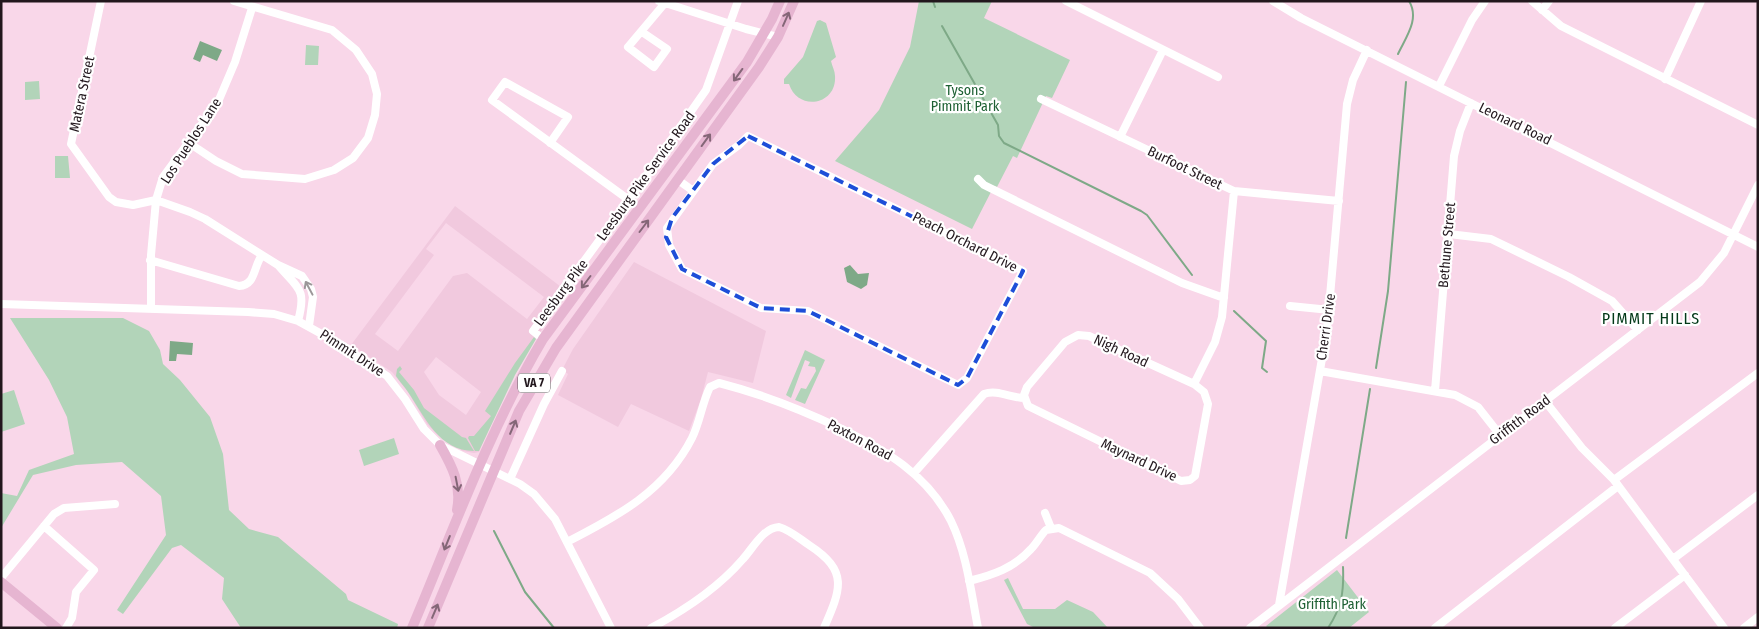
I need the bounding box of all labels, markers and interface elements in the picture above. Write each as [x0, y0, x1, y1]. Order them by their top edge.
one-way arrow [782, 12, 792, 27]
street label: Matera Street [66, 54, 98, 133]
one-way arrow [733, 67, 743, 81]
park label: Tysons Pimmit Park [931, 82, 1000, 115]
street label: Los Pueblos Lane [157, 95, 225, 187]
street label: Leonard Road [1476, 99, 1554, 149]
street label: Leesburg Pike Service Road [593, 108, 699, 244]
one-way arrow [701, 134, 712, 147]
street label: Burfoot Street [1145, 143, 1226, 194]
street label: Bethune Street [1435, 201, 1459, 289]
street label: Peach Orchard Drive [910, 208, 1020, 276]
one-way arrow [639, 219, 649, 233]
street label: Leesburg Pike [530, 256, 592, 330]
one-way arrow [581, 275, 592, 288]
one-way arrow [304, 280, 314, 295]
street label: Cherri Drive [1313, 292, 1339, 362]
district label: PIMMIT HILLS [1602, 309, 1700, 328]
street label: Pimmit Drive [317, 326, 387, 380]
street label: Nigh Road [1091, 331, 1151, 371]
road number: VA 7 [518, 373, 550, 392]
street label: Griffith Road [1486, 391, 1554, 449]
street label: Paxton Road [825, 416, 895, 464]
one-way arrow [508, 420, 518, 435]
street label: Maynard Drive [1098, 435, 1180, 485]
one-way arrow [453, 475, 462, 491]
one-way arrow [442, 535, 451, 550]
park label: Griffith Park [1298, 596, 1367, 613]
one-way arrow [430, 604, 440, 619]

